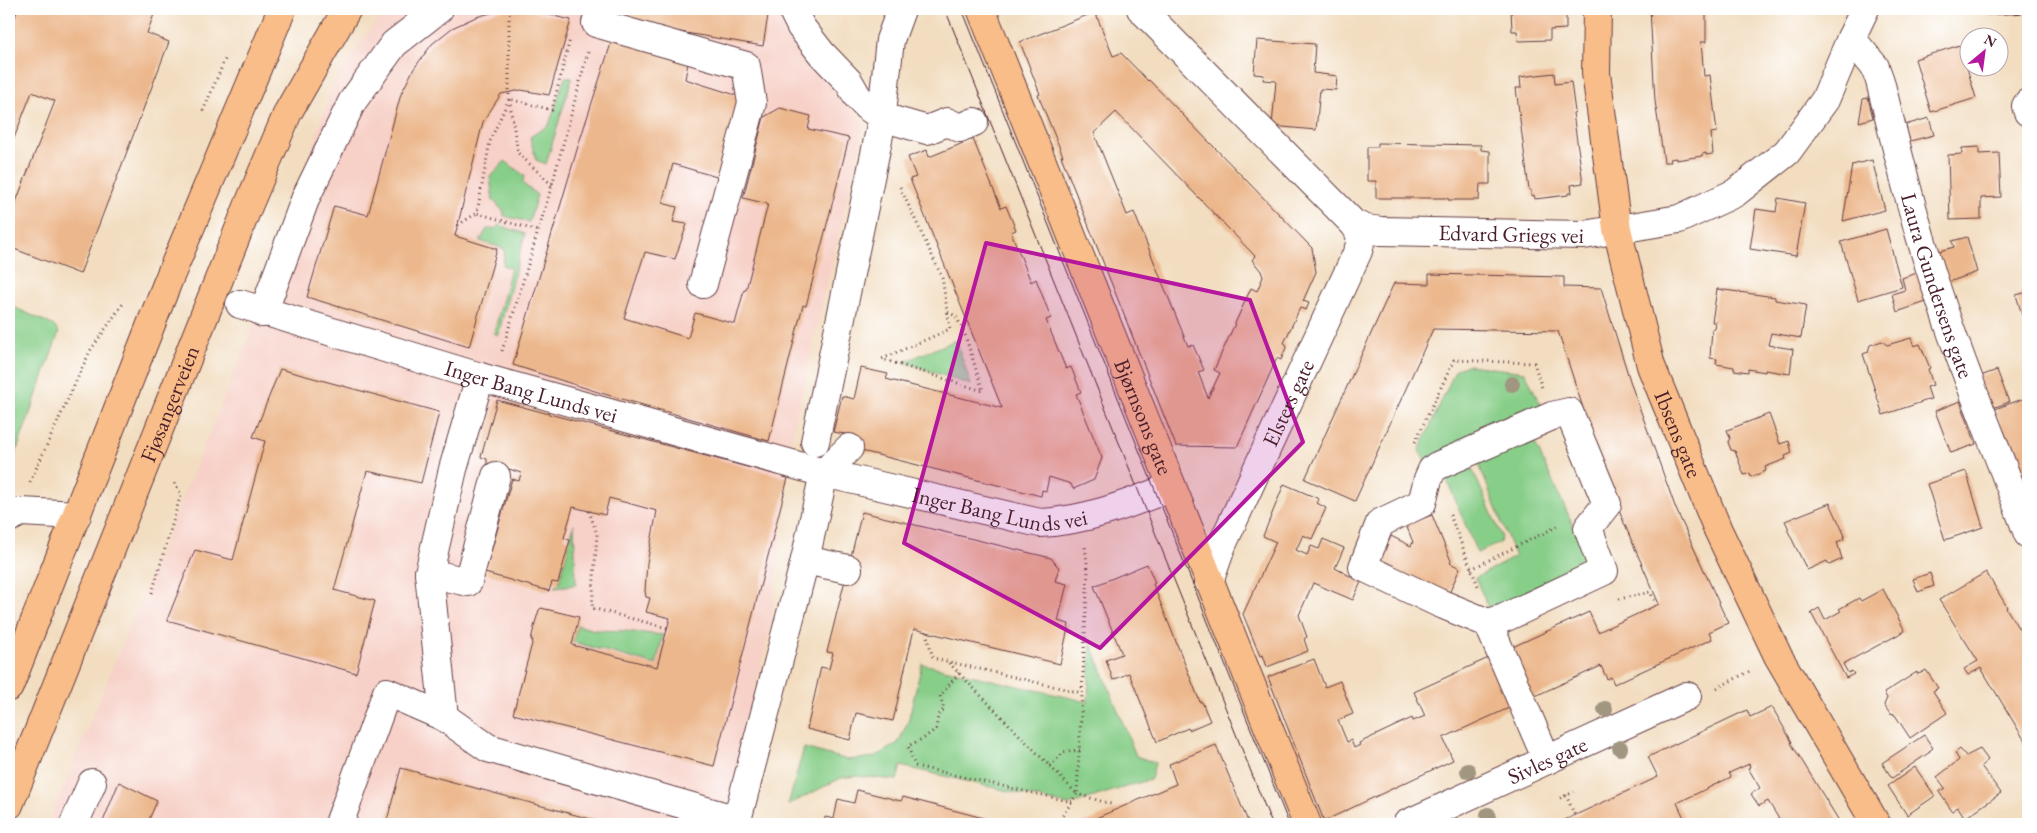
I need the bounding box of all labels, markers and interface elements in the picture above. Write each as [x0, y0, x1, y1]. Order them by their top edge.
north arrow [1960, 28, 2010, 78]
text: N [1981, 30, 2000, 52]
street label: Laura Gundersens gate [1894, 190, 1981, 383]
street label: Edvard Griegs vei [1438, 218, 1584, 250]
street label: Fjøsangerveien [133, 341, 206, 467]
street label: Inger Bang Lunds vei [441, 353, 621, 430]
street label: Bjørnsons gate [1107, 354, 1180, 479]
street label: Elsters gate [1256, 354, 1321, 451]
street label: Ibsens gate [1648, 386, 1709, 482]
street label: Inger Bang Lunds vei [909, 480, 1090, 538]
street label: Sivles gate [1503, 729, 1592, 791]

